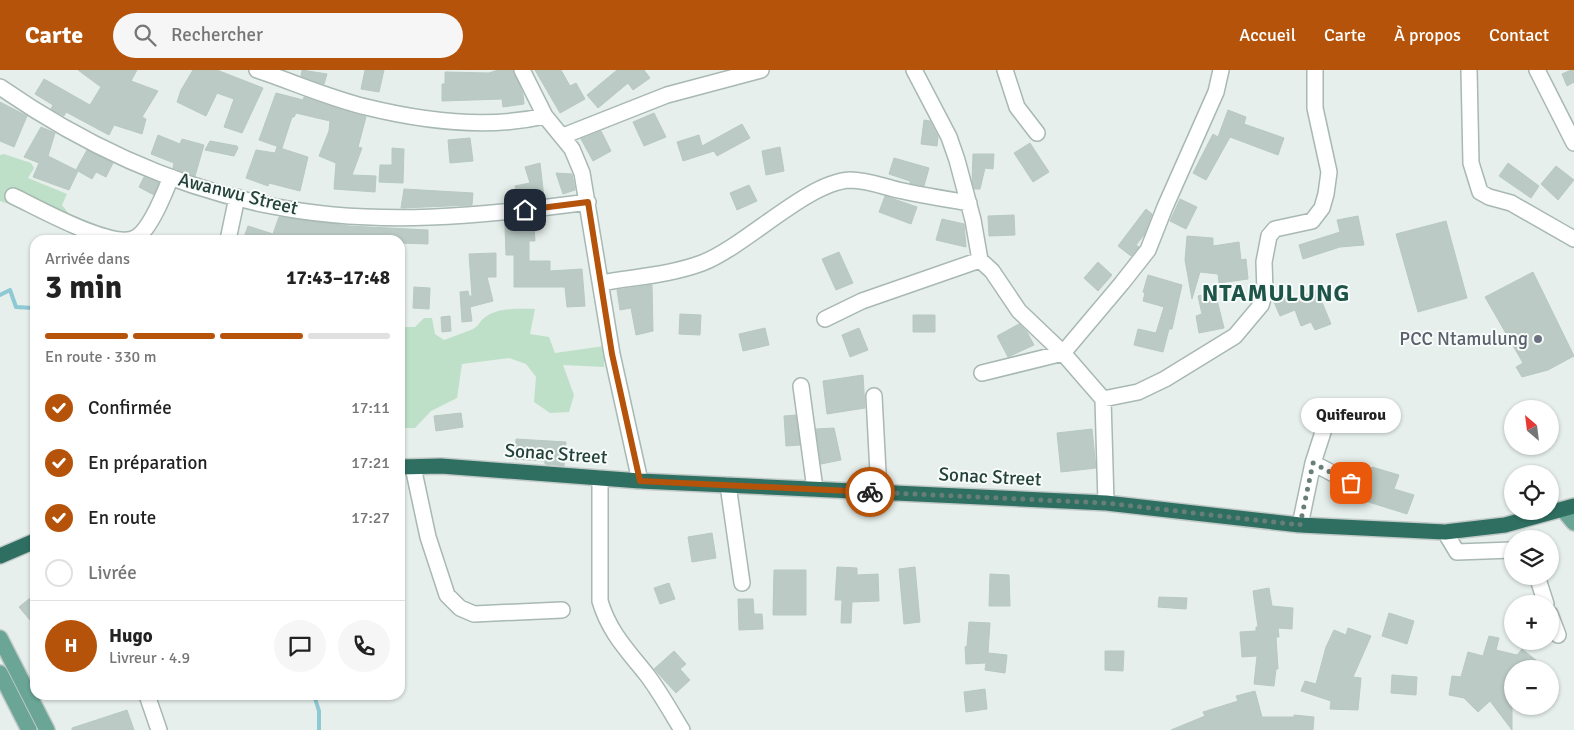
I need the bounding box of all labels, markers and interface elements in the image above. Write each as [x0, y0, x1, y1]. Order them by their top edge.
search box [113, 13, 463, 58]
text: Carte [25, 20, 83, 50]
icon: search [131, 21, 159, 49]
text: Rechercher [171, 23, 263, 47]
text: Accueil [1239, 24, 1296, 46]
text: Carte [1324, 24, 1366, 46]
text: À propos [1394, 24, 1461, 46]
text: Contact [1489, 24, 1549, 46]
street label: Awanwu Street [176, 168, 301, 221]
pin [504, 189, 546, 231]
icon: home [511, 196, 539, 224]
text: Arrivée dans [45, 249, 130, 269]
text: 17:43–17:48 [286, 266, 390, 290]
text: 3 min [45, 268, 122, 307]
district label: NTAMULUNG [1202, 278, 1350, 308]
place label: PCC Ntamulung [1399, 327, 1528, 351]
marker: PCC Ntamulung [1532, 333, 1544, 345]
text: En route · 330 m [45, 347, 157, 367]
icon: check [45, 394, 73, 422]
text: Confirmée [88, 396, 172, 420]
text: 17:11 [351, 398, 390, 418]
callout: Quifeurou [1301, 398, 1401, 433]
north arrow [1504, 400, 1559, 455]
map controls [1504, 400, 1559, 715]
text: Quifeurou [1316, 405, 1386, 425]
street label: Sonac Street [504, 438, 609, 470]
icon: check [45, 449, 73, 477]
text: En préparation [88, 451, 208, 475]
text: 17:21 [351, 453, 390, 473]
street label: Sonac Street [938, 462, 1042, 492]
pin [1330, 462, 1372, 504]
button: locate [1504, 465, 1559, 520]
courier [845, 467, 895, 517]
icon: bag [1337, 469, 1365, 497]
icon: bike [856, 478, 884, 506]
icon: check [45, 504, 73, 532]
text: En route [88, 506, 156, 530]
text: 17:27 [351, 508, 390, 528]
button: layers [1504, 530, 1559, 585]
text: Livrée [88, 561, 137, 585]
button: + [1504, 595, 1559, 650]
button: chat [274, 620, 326, 672]
button: phone [338, 620, 390, 672]
text: Hugo [109, 624, 153, 648]
text: H [64, 634, 78, 658]
text: Livreur · 4.9 [109, 648, 190, 668]
button: − [1504, 660, 1559, 715]

